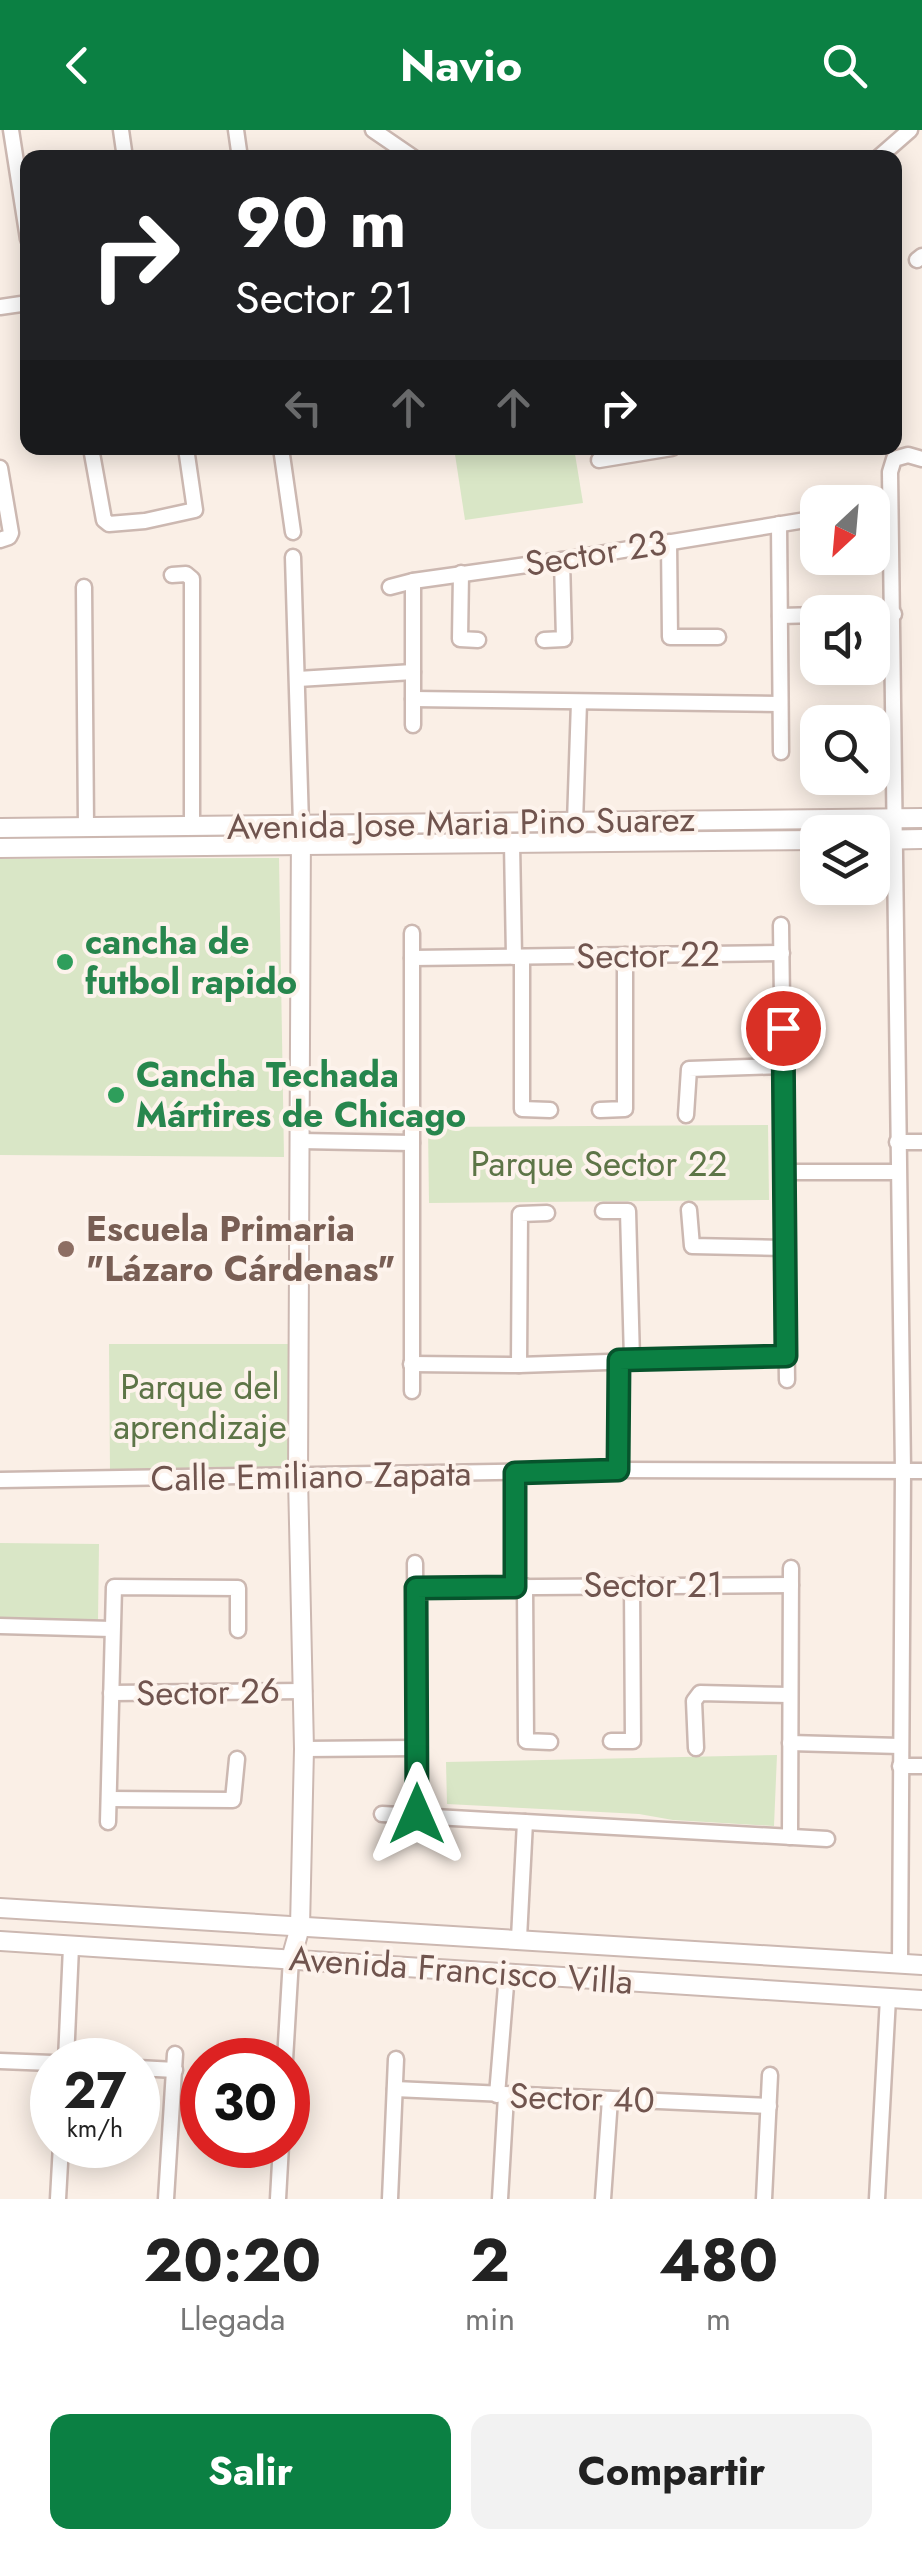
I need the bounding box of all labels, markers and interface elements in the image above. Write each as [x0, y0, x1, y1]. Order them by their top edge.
text: Navio [400, 33, 522, 98]
icon: back [50, 38, 105, 93]
icon: search [817, 38, 872, 93]
text: 90 m [235, 172, 407, 273]
icon: right [70, 190, 200, 320]
text: Sector 21 [235, 265, 415, 330]
icon: left [276, 380, 331, 435]
icon: ahead [381, 380, 436, 435]
icon: ahead [486, 380, 541, 435]
icon: right [591, 380, 646, 435]
north arrow [800, 485, 890, 575]
map controls [800, 485, 890, 905]
street label: Sector 23 [521, 517, 671, 589]
button: sound [800, 595, 890, 685]
button: search [800, 705, 890, 795]
street label: Avenida Jose Maria Pino Suarez [226, 794, 696, 852]
button: layers [800, 815, 890, 905]
place label: cancha de futbol rapido [85, 917, 297, 1007]
street label: Sector 22 [576, 929, 720, 981]
marker: cancha de futbol rapido [54, 951, 76, 973]
pin [741, 986, 826, 1071]
icon: arrive [756, 1001, 811, 1056]
place label: Cancha Techada Mártires de Chicago [136, 1050, 466, 1140]
marker: Cancha Techada Mártires de Chicago [105, 1084, 127, 1106]
park label: Parque Sector 22 [470, 1139, 728, 1189]
place label: Escuela Primaria "Lázaro Cárdenas" [86, 1204, 395, 1294]
marker: Escuela Primaria "Lázaro Cárdenas" [55, 1238, 77, 1260]
park label: Parque del aprendizaje [113, 1362, 287, 1452]
street label: Calle Emiliano Zapata [150, 1448, 472, 1504]
street label: Sector 21 [583, 1560, 723, 1610]
street label: Sector 26 [136, 1666, 280, 1718]
position arrow [365, 1762, 469, 1866]
street label: Avenida Francisco Villa [287, 1933, 635, 2007]
speed limit sign: 30 [180, 2038, 310, 2168]
text: 27 [64, 2054, 126, 2127]
street label: Sector 40 [508, 2070, 656, 2126]
text: km/h [67, 2110, 123, 2146]
text: 20:20 [144, 2217, 321, 2304]
text: 2 [470, 2217, 510, 2304]
text: 480 [659, 2217, 778, 2304]
text: Llegada [180, 2296, 285, 2342]
text: min [465, 2296, 515, 2342]
text: m [706, 2296, 731, 2342]
button: Salir [50, 2414, 451, 2529]
button: Compartir [471, 2414, 872, 2529]

